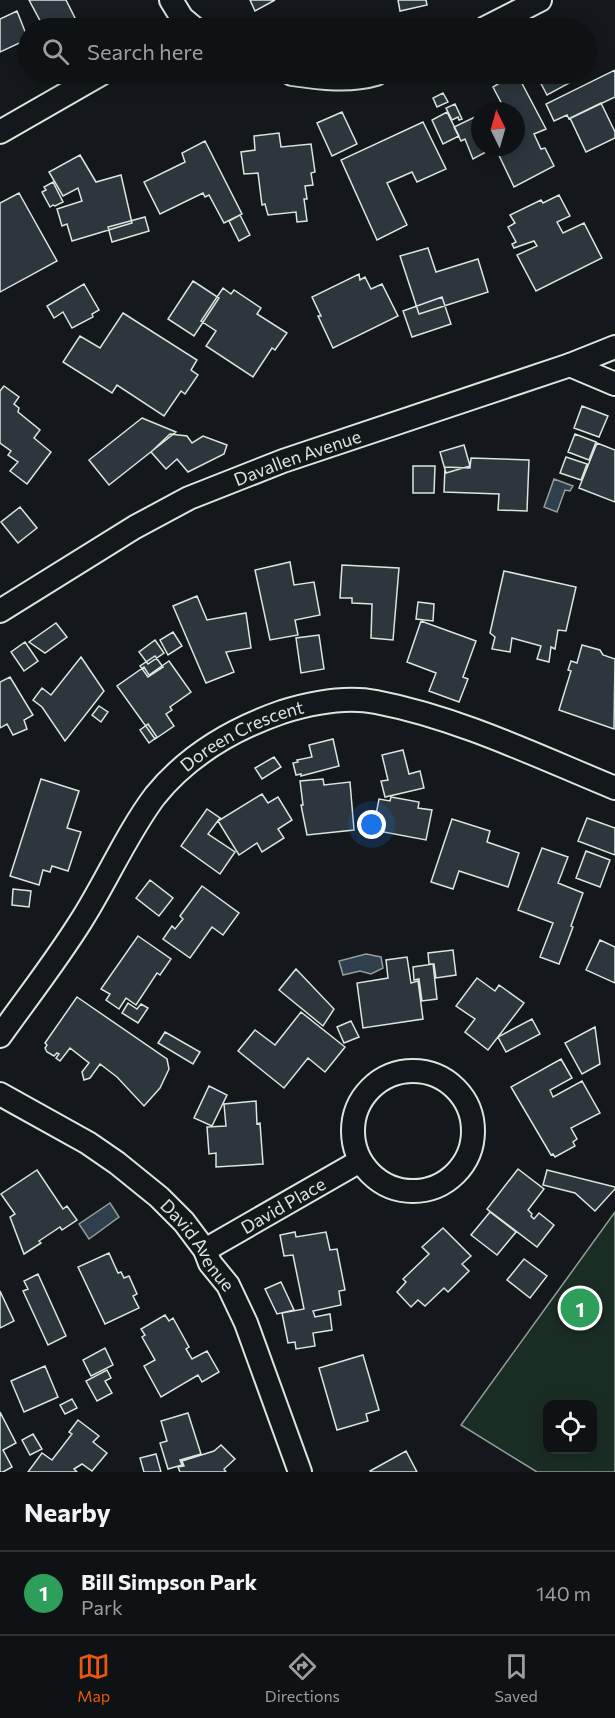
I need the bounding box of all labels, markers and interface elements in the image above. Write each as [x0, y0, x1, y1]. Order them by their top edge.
search box [18, 18, 597, 84]
icon: search [39, 35, 72, 68]
text: Search here [87, 38, 203, 65]
north arrow [471, 102, 525, 156]
street label: Davallen Avenue [231, 425, 364, 490]
street label: Doreen Crescent [175, 695, 306, 776]
your location [357, 810, 386, 839]
street label: David Place [237, 1172, 329, 1238]
street label: David Avenue [156, 1194, 239, 1295]
pin: 1 [560, 1286, 600, 1330]
map controls [543, 1400, 597, 1454]
button: locate [543, 1400, 597, 1454]
text: Nearby [24, 1496, 111, 1527]
text: Bill Simpson Park [81, 1568, 257, 1595]
text: 1 [39, 1581, 48, 1605]
text: 140 m [536, 1581, 591, 1605]
text: Park [81, 1595, 123, 1619]
tab: Map [77, 1650, 110, 1705]
tab: Directions [265, 1650, 340, 1705]
tab: Saved [494, 1650, 538, 1705]

